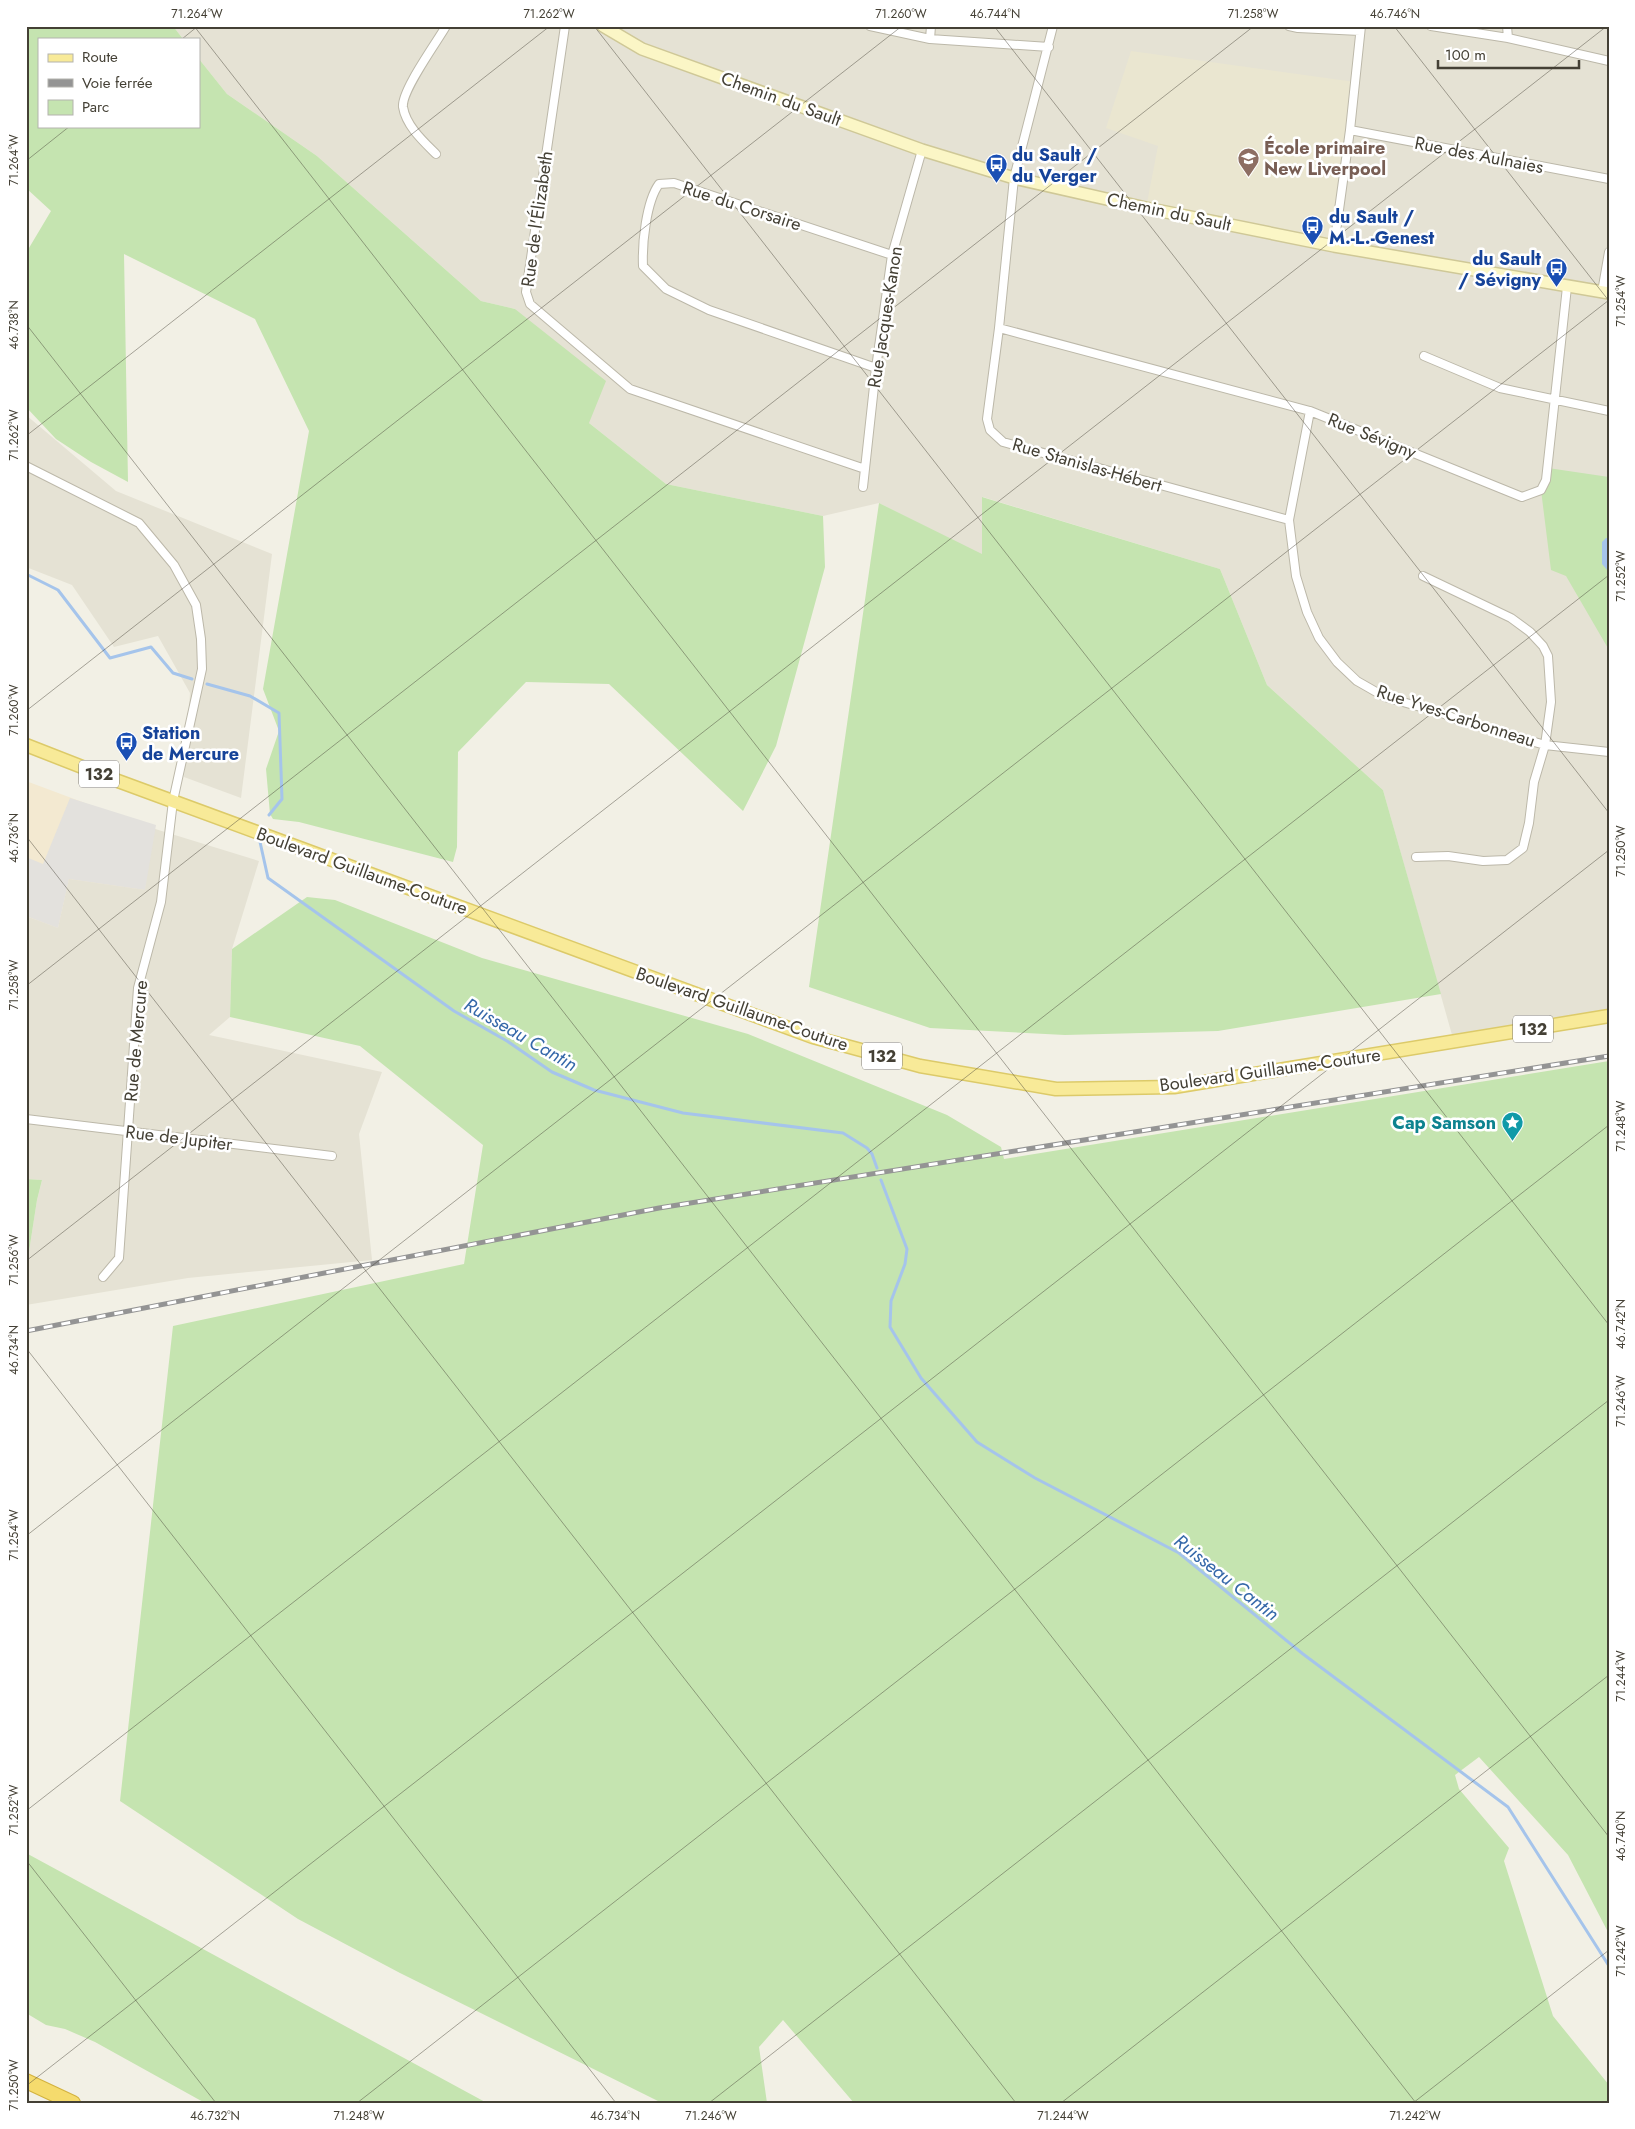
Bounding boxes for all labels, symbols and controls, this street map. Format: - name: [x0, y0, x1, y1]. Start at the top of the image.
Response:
- text: 71.264°W: [171, 5, 223, 23]
- text: 71.262°W: [523, 5, 575, 23]
- text: 71.260°W: [875, 5, 927, 23]
- text: 46.744°N: [970, 5, 1020, 23]
- text: 71.258°W: [1228, 5, 1278, 23]
- text: 46.746°N: [1370, 5, 1420, 23]
- legend: [38, 38, 200, 128]
- scale bar: [1438, 38, 1579, 70]
- text: 100 m: [1445, 44, 1486, 66]
- text: Route: [82, 46, 118, 68]
- street label: Chemin du Sault: [717, 65, 845, 133]
- text: Voie ferrée: [82, 72, 153, 94]
- text: Parc: [82, 96, 109, 118]
- street label: Rue des Aulnaies: [1412, 130, 1546, 180]
- text: 71.264°W: [5, 134, 23, 186]
- place label: École primaire New Liverpool: [1264, 135, 1386, 182]
- place label: du Sault / du Verger: [1012, 142, 1097, 189]
- school or university icon: École primaire New Liverpool: [1236, 146, 1260, 177]
- street label: Rue de l'Élizabeth: [515, 149, 559, 289]
- bus stop icon: du Sault / du Verger: [984, 153, 1008, 184]
- street label: Rue du Corsaire: [679, 175, 805, 237]
- street label: Chemin du Sault: [1105, 186, 1234, 238]
- place label: du Sault / M.-L.-Genest: [1329, 204, 1435, 251]
- bus stop icon: du Sault / M.-L.-Genest: [1301, 215, 1325, 246]
- street label: Rue Jacques-Kanon: [861, 244, 909, 390]
- place label: du Sault / Sévigny: [1458, 246, 1542, 293]
- bus stop icon: du Sault / Sévigny: [1545, 257, 1569, 288]
- text: 71.254°W: [1612, 275, 1630, 327]
- text: 46.738°N: [5, 300, 23, 350]
- street label: Rue Sévigny: [1324, 406, 1420, 466]
- text: 71.262°W: [5, 409, 23, 461]
- street label: Rue Stanislas-Hébert: [1009, 431, 1165, 499]
- text: 71.252°W: [1612, 550, 1630, 601]
- street label: Rue Yves-Carbonneau: [1373, 678, 1539, 754]
- text: 71.260°W: [5, 684, 23, 736]
- place label: Station de Mercure: [142, 720, 239, 767]
- bus stop icon: Station de Mercure: [114, 731, 138, 762]
- road number: 132: [79, 761, 119, 788]
- text: 46.736°N: [5, 813, 23, 863]
- street label: Boulevard Guillaume-Couture: [253, 821, 471, 921]
- text: 71.250°W: [1612, 825, 1630, 877]
- text: 71.258°W: [5, 960, 23, 1010]
- street label: Boulevard Guillaume-Couture: [632, 960, 852, 1058]
- street label: Rue de Mercure: [118, 979, 154, 1103]
- water label: Ruisseau Cantin: [459, 991, 582, 1078]
- road number: 132: [1513, 1016, 1553, 1042]
- road number: 132: [862, 1042, 902, 1070]
- street label: Boulevard Guillaume-Couture: [1158, 1042, 1382, 1098]
- text: 71.248°W: [1612, 1100, 1630, 1151]
- place label: Cap Samson: [1392, 1110, 1496, 1136]
- place icon: Cap Samson: [1500, 1111, 1524, 1142]
- street label: Rue de Jupiter: [124, 1119, 235, 1158]
- text: 71.256°W: [5, 1234, 23, 1286]
- text: 46.742°N: [1612, 1299, 1630, 1349]
- text: 46.734°N: [5, 1325, 23, 1375]
- text: 71.246°W: [1612, 1375, 1630, 1427]
- text: 71.254°W: [5, 1509, 23, 1561]
- water label: Ruisseau Cantin: [1168, 1528, 1285, 1627]
- text: 71.244°W: [1612, 1650, 1630, 1702]
- text: 71.252°W: [5, 1784, 23, 1835]
- text: 46.740°N: [1612, 1811, 1630, 1861]
- text: 71.242°W: [1612, 1925, 1630, 1977]
- text: 71.250°W: [5, 2059, 23, 2111]
- text: 46.732°N: [190, 2107, 240, 2125]
- text: 71.248°W: [334, 2107, 385, 2125]
- text: 46.734°N: [590, 2107, 640, 2125]
- text: 71.246°W: [685, 2107, 737, 2125]
- text: 71.244°W: [1037, 2107, 1089, 2125]
- text: 71.242°W: [1389, 2107, 1441, 2125]

